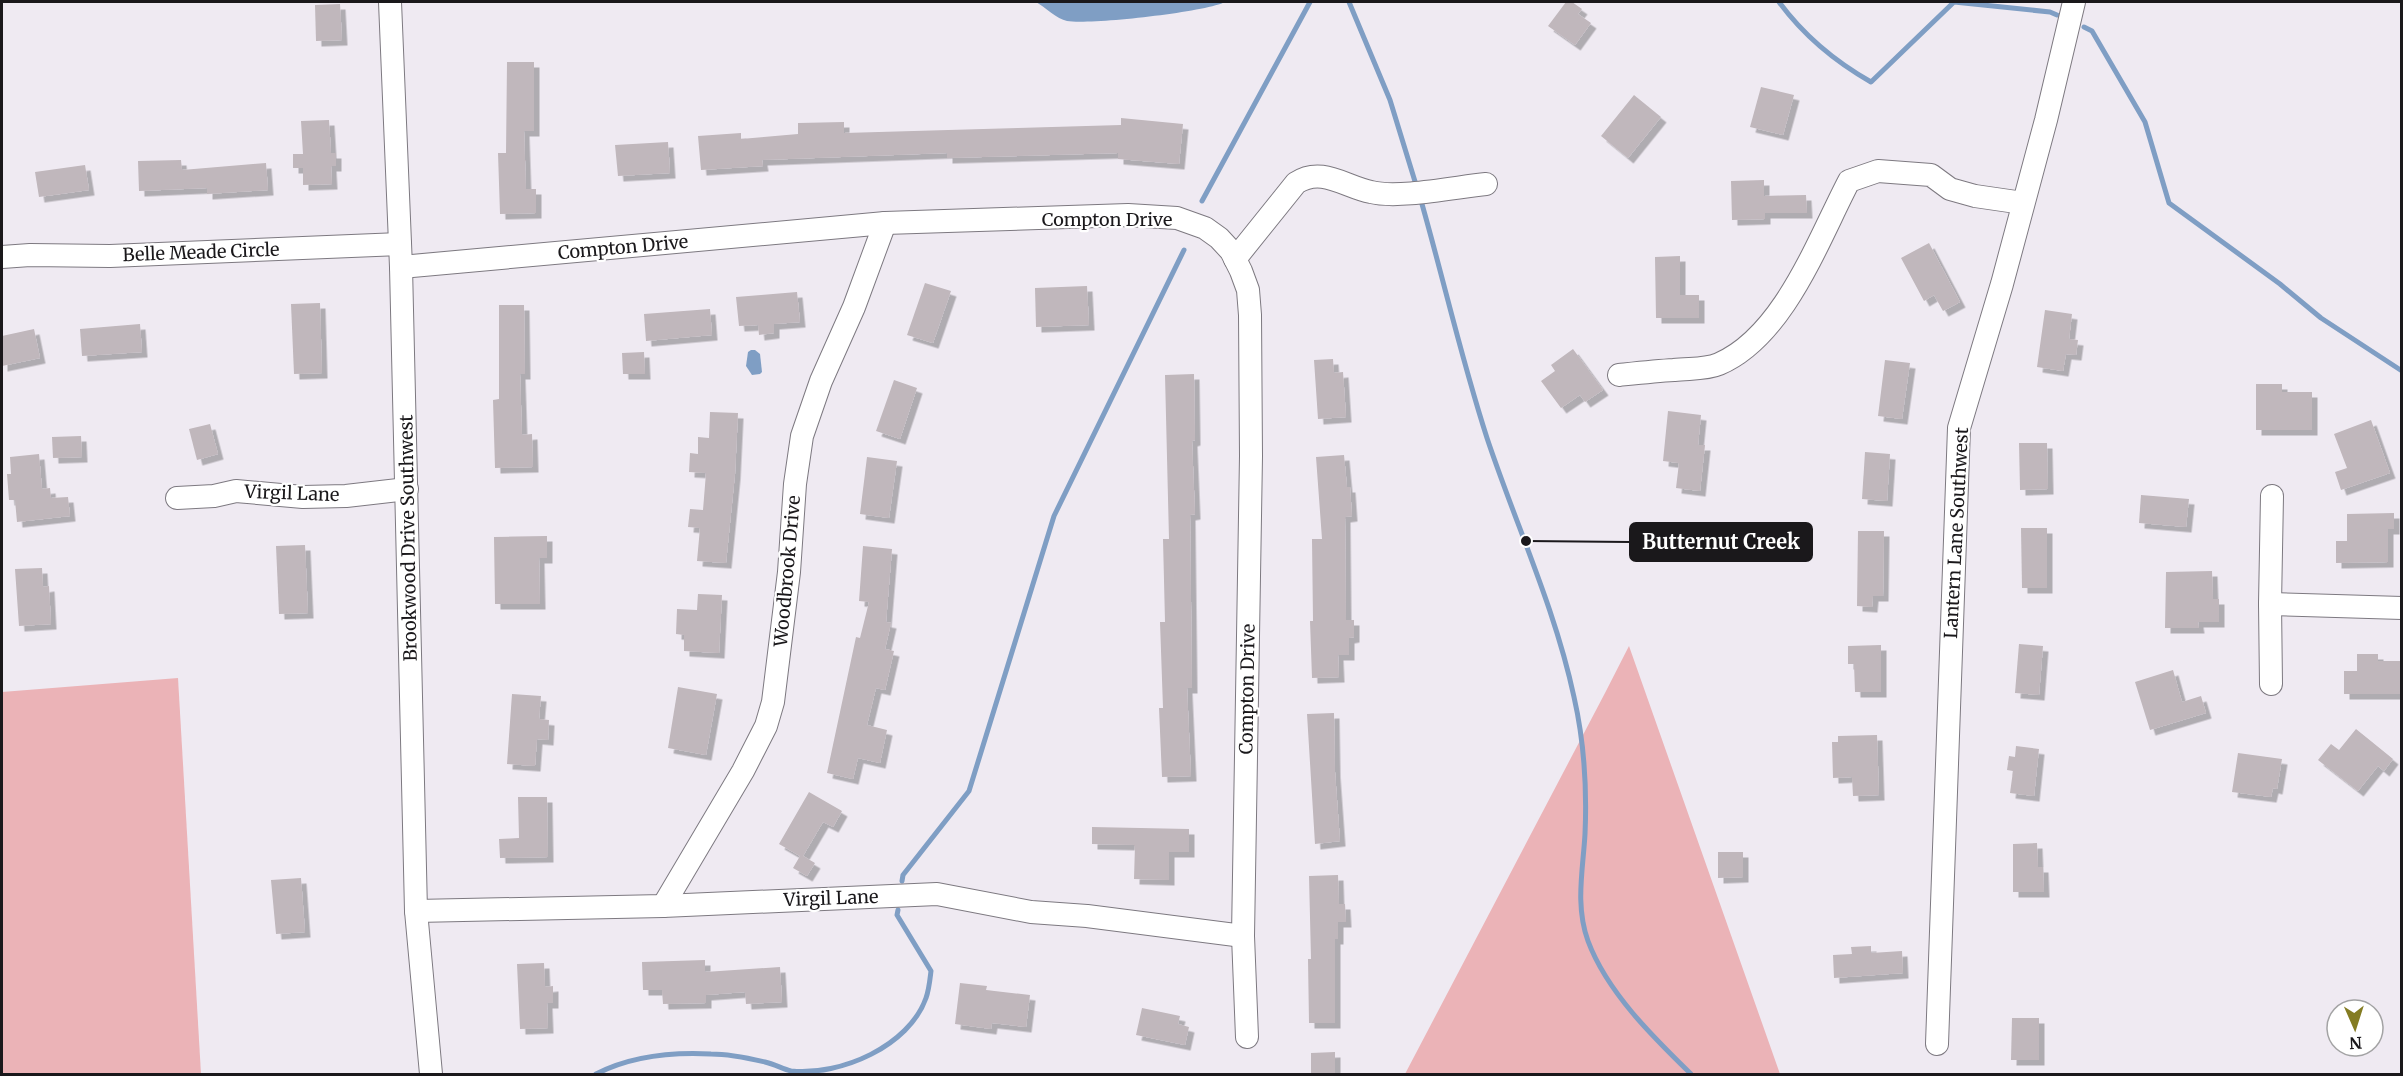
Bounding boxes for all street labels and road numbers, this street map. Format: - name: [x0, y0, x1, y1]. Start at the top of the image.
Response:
- street label: Compton Drive: [1042, 208, 1172, 231]
- street label: Compton Drive: [557, 230, 689, 264]
- street label: Belle Meade Circle: [122, 238, 280, 266]
- street label: Brookwood Drive Southwest: [394, 414, 422, 662]
- street label: Lantern Lane Southwest: [1939, 427, 1973, 639]
- street label: Virgil Lane: [243, 480, 340, 506]
- street label: Woodbrook Drive: [769, 494, 805, 649]
- street label: Compton Drive: [1234, 623, 1260, 755]
- street label: Virgil Lane: [782, 885, 879, 911]

